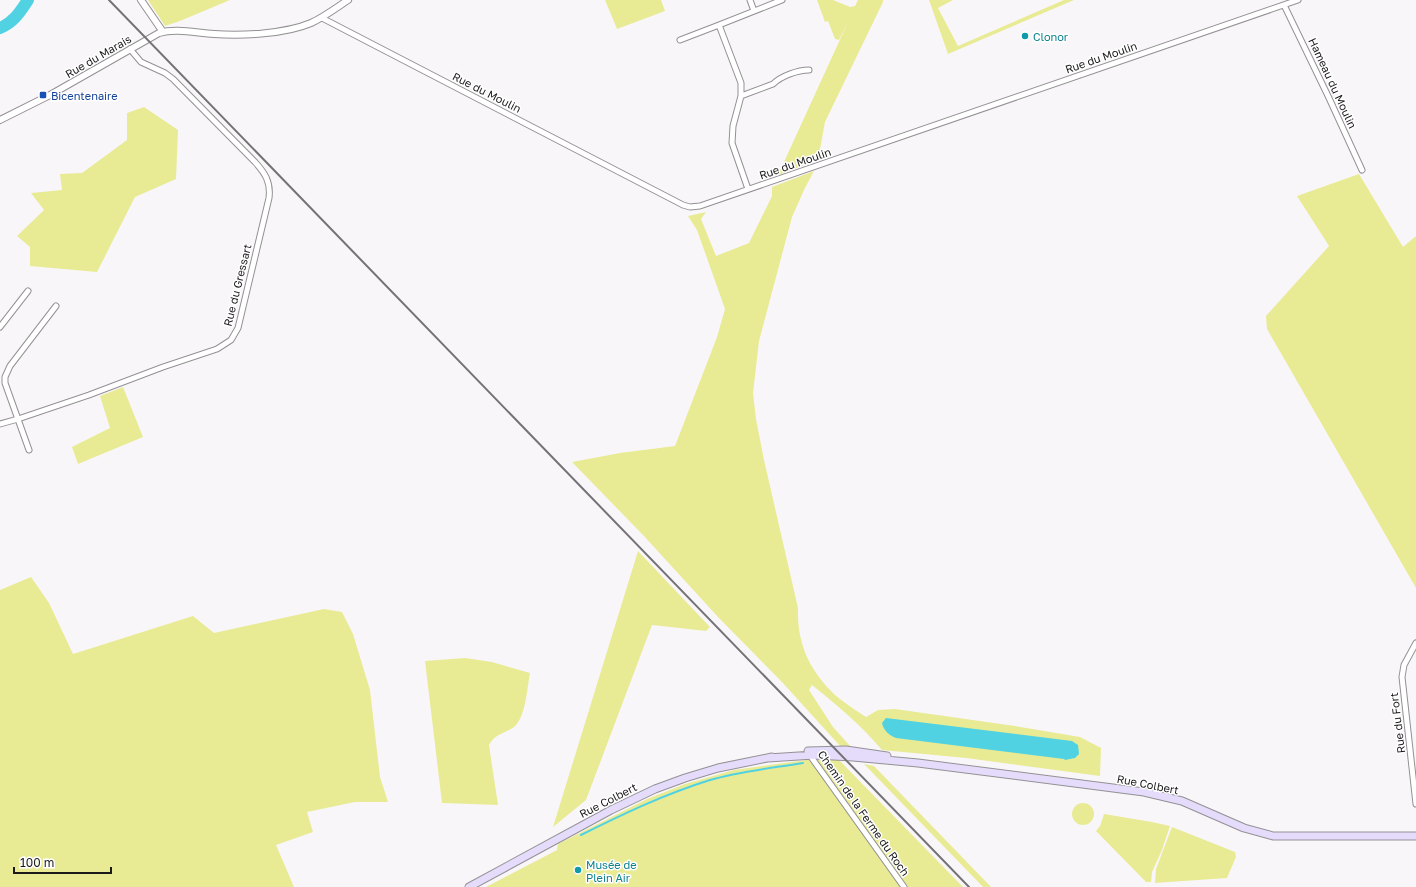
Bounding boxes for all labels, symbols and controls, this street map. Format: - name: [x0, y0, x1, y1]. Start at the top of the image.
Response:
- place label: Clonor: [1033, 30, 1069, 43]
- marker: Clonor: [1020, 31, 1030, 41]
- street label: Rue du Marais: [63, 32, 133, 80]
- street label: Hameau du Moulin: [1306, 36, 1360, 130]
- street label: Rue du Moulin: [1063, 39, 1139, 75]
- street label: Rue du Moulin: [451, 69, 523, 115]
- place label: Bicentenaire: [51, 89, 118, 102]
- marker: Bicentenaire: [38, 90, 48, 100]
- street label: Rue du Moulin: [757, 145, 833, 181]
- street label: Rue du Gressart: [220, 243, 254, 327]
- street label: Rue du Fort: [1387, 692, 1407, 754]
- street label: Chemin de la Ferme du Roch: [816, 748, 912, 878]
- street label: Rue Colbert: [1116, 772, 1180, 796]
- street label: Rue Colbert: [577, 780, 639, 820]
- scale bar: [14, 849, 111, 875]
- text: 100 m: [20, 855, 54, 870]
- place label: Musée de Plein Air: [586, 858, 637, 884]
- marker: Musée de Plein Air: [573, 865, 583, 875]

